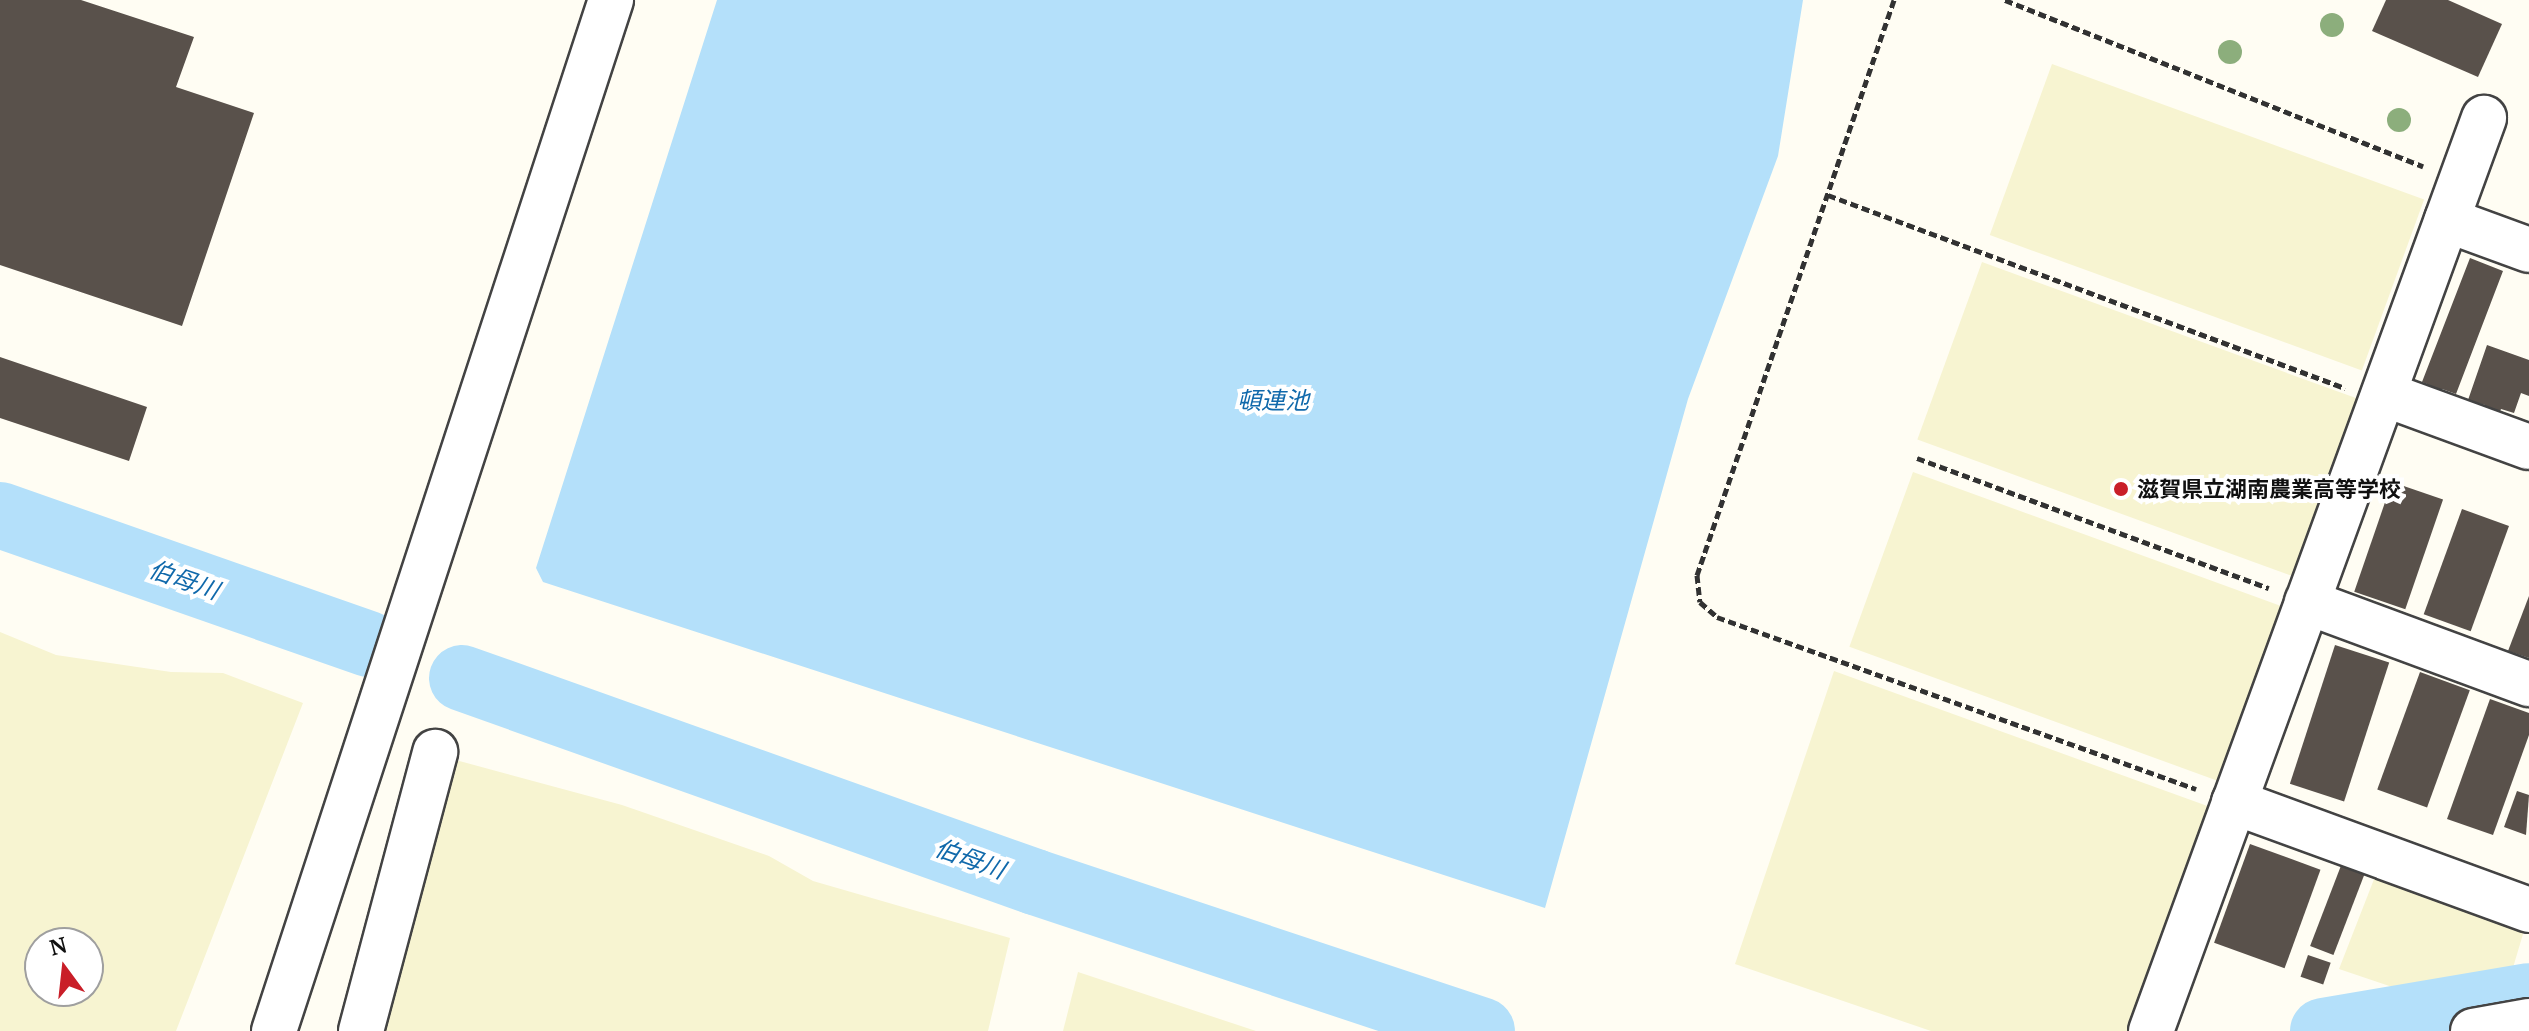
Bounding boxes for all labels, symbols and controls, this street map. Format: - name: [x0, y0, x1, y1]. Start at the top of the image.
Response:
- water label: 頓連池: [1237, 387, 1309, 415]
- place label: 滋賀県立湖南農業高等学校: [2137, 476, 2401, 502]
- marker: 滋賀県立湖南農業高等学校: [2112, 480, 2130, 498]
- water label: 伯母川: [145, 555, 223, 605]
- water label: 伯母川: [931, 833, 1009, 885]
- north arrow: [24, 927, 104, 1007]
- text: N: [46, 929, 70, 961]

